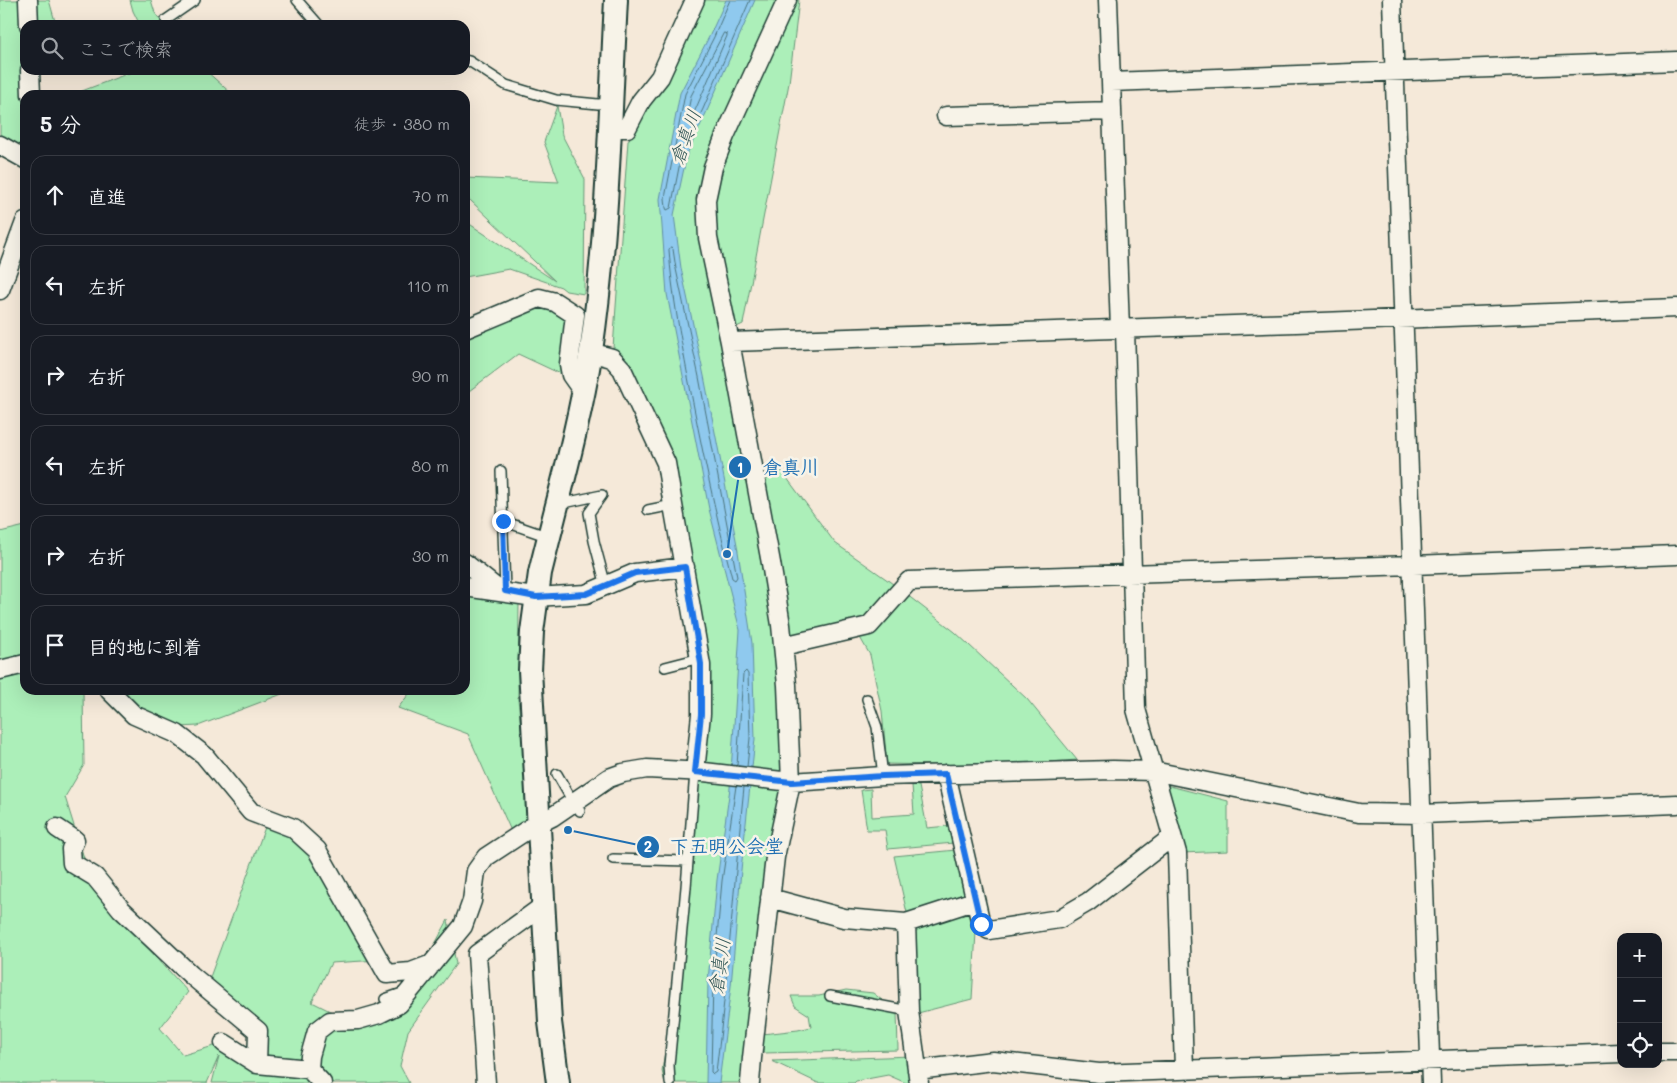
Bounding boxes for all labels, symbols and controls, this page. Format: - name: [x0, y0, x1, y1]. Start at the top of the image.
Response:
- search box: [20, 20, 470, 75]
- icon: search: [38, 34, 66, 62]
- text: ここで検索: [78, 36, 173, 61]
- water label: 倉真川: [663, 106, 706, 168]
- text: 5 分: [40, 110, 81, 137]
- text: 徒歩 · 380 m: [354, 113, 450, 134]
- icon: ahead: [41, 181, 69, 209]
- text: 直進: [88, 184, 126, 209]
- text: 70 m: [412, 185, 449, 206]
- icon: left: [41, 271, 69, 299]
- text: 左折: [88, 274, 126, 299]
- text: 110 m: [407, 275, 449, 296]
- icon: right: [41, 361, 69, 389]
- text: 右折: [88, 364, 126, 389]
- text: 90 m: [412, 365, 449, 386]
- callout: 倉真川: [728, 450, 830, 484]
- icon: left: [41, 451, 69, 479]
- text: 左折: [88, 454, 126, 479]
- text: 倉真川: [762, 454, 820, 479]
- text: 80 m: [412, 455, 449, 476]
- text: 1: [737, 457, 743, 477]
- route end: [492, 510, 515, 533]
- icon: right: [41, 541, 69, 569]
- text: 右折: [88, 544, 126, 569]
- text: 30 m: [412, 545, 449, 566]
- icon: arrive: [41, 631, 69, 659]
- text: 目的地に到着: [88, 634, 202, 659]
- callout: 下五明公会堂: [635, 830, 794, 864]
- text: 下五明公会堂: [670, 833, 784, 858]
- text: 2: [644, 836, 652, 856]
- route start: [970, 913, 993, 936]
- map controls: [1617, 933, 1662, 1068]
- button: +: [1617, 933, 1662, 978]
- water label: 倉真川: [702, 936, 735, 996]
- button: −: [1617, 978, 1662, 1023]
- button: locate: [1617, 1023, 1662, 1068]

